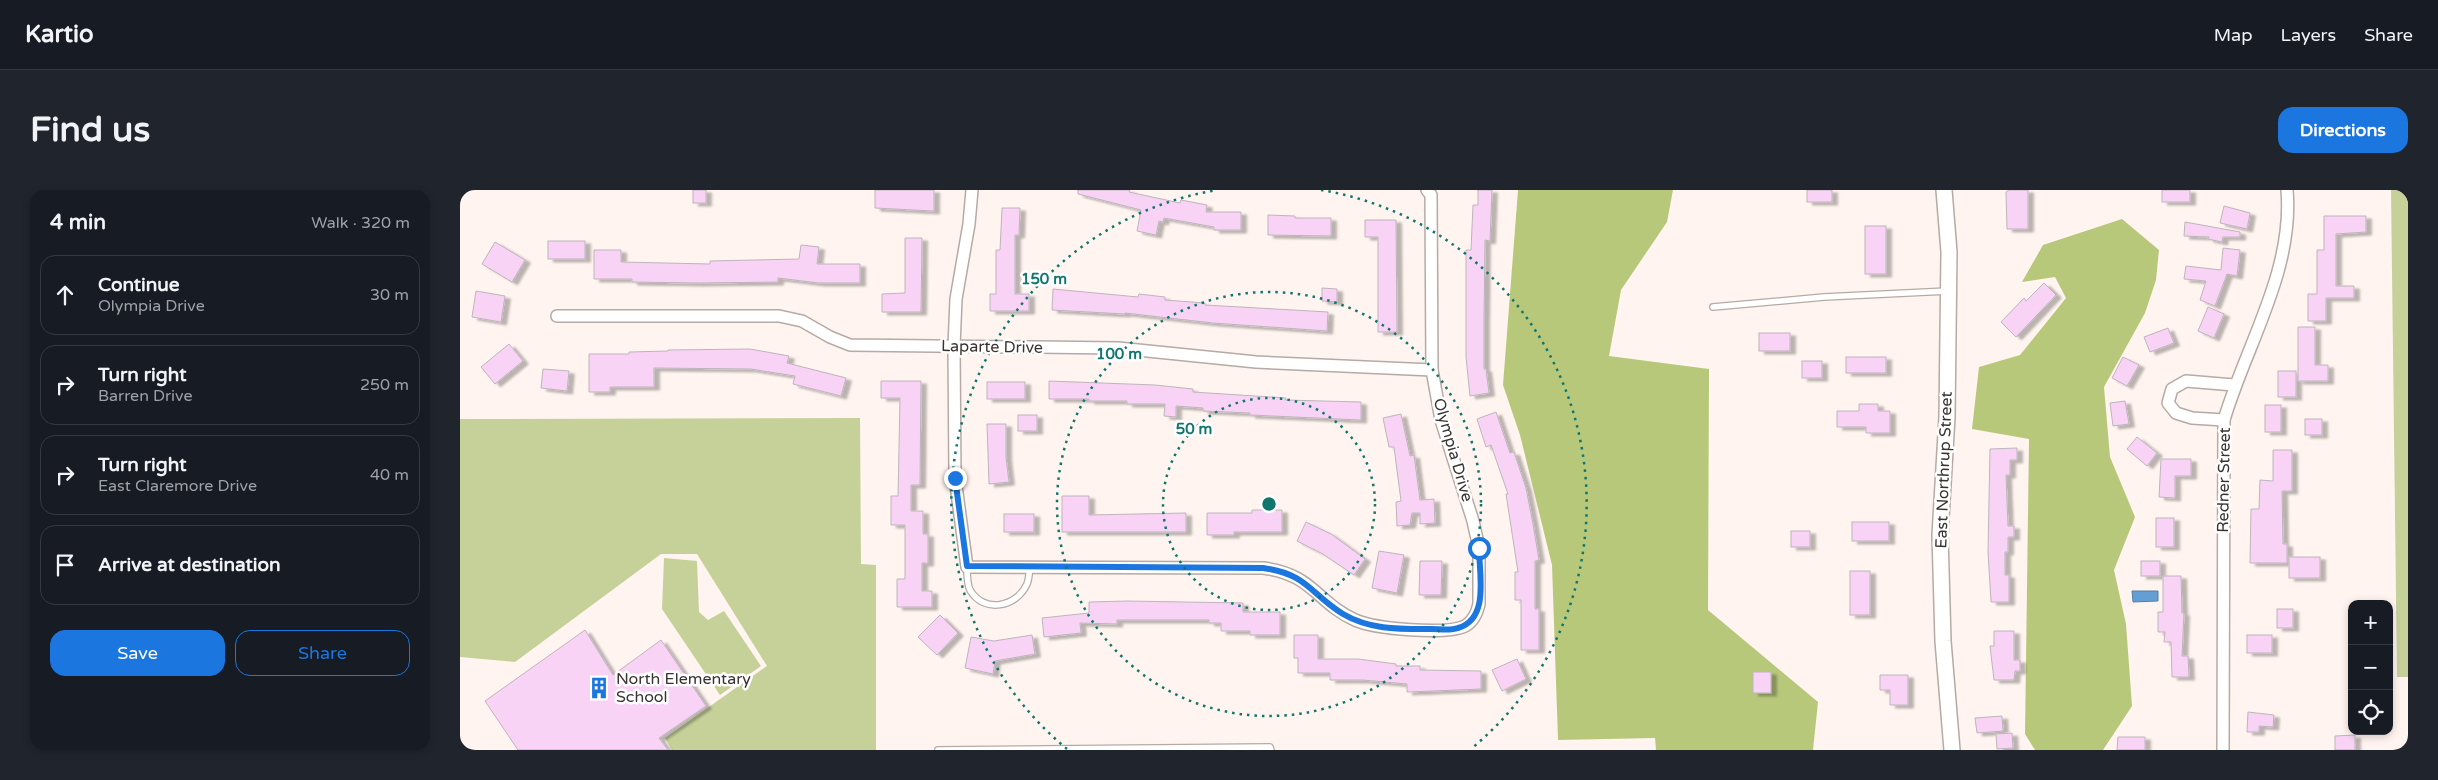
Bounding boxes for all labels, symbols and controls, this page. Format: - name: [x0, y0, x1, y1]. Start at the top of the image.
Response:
- text: Kartio: [25, 20, 94, 49]
- text: Map: [2214, 24, 2253, 46]
- text: Layers: [2281, 24, 2336, 46]
- text: Share: [2364, 24, 2413, 46]
- button: Directions: [2278, 107, 2408, 153]
- text: Find us: [30, 109, 150, 151]
- text: 4 min: [50, 210, 106, 235]
- text: Walk · 320 m: [311, 213, 410, 233]
- text: 150 m: [1021, 270, 1067, 288]
- text: Continue: [98, 274, 180, 296]
- icon: ahead: [51, 281, 79, 309]
- text: 30 m: [370, 285, 409, 305]
- text: Olympia Drive: [98, 296, 205, 316]
- street label: Laparte Drive: [941, 336, 1043, 358]
- text: 100 m: [1096, 345, 1142, 363]
- text: Turn right: [98, 364, 186, 386]
- icon: right: [51, 371, 79, 399]
- text: 250 m: [360, 375, 409, 395]
- text: Barren Drive: [98, 386, 192, 406]
- street label: East Northrup Street: [1931, 391, 1957, 549]
- street label: Olympia Drive: [1429, 396, 1477, 504]
- text: 50 m: [1176, 420, 1212, 438]
- street label: Redner Street: [2213, 427, 2235, 533]
- text: Turn right: [98, 454, 186, 476]
- icon: right: [51, 461, 79, 489]
- text: 40 m: [370, 465, 409, 485]
- route end: [944, 467, 967, 490]
- text: East Claremore Drive: [98, 476, 257, 496]
- centre of rings: [1260, 495, 1278, 513]
- route start: [1468, 537, 1491, 560]
- icon: arrive: [51, 551, 79, 579]
- text: Arrive at destination: [98, 554, 281, 576]
- map controls: [2348, 600, 2393, 735]
- button: +: [2348, 600, 2393, 645]
- button: Save: [50, 630, 225, 676]
- button: Share: [235, 630, 410, 676]
- button: −: [2348, 645, 2393, 690]
- place label: North Elementary School: [616, 669, 751, 707]
- building icon: North Elementary School: [586, 675, 612, 701]
- button: locate: [2348, 690, 2393, 735]

